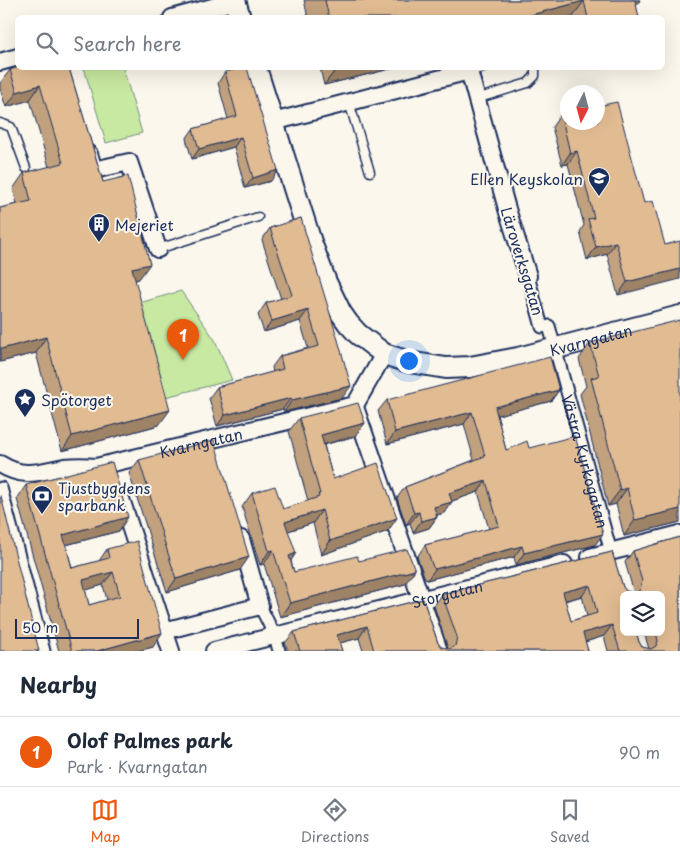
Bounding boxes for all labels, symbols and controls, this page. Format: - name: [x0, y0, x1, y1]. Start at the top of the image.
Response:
- search box: [15, 15, 665, 70]
- icon: search: [33, 29, 61, 57]
- text: Search here: [73, 29, 182, 57]
- north arrow: [560, 85, 605, 130]
- school or university icon: Ellen Keyskolan: [587, 166, 611, 197]
- place label: Ellen Keyskolan: [470, 167, 583, 190]
- street label: Läroverksgatan: [496, 204, 550, 318]
- building icon: Mejeriet: [87, 212, 111, 243]
- place label: Mejeriet: [115, 213, 174, 236]
- street label: Kvarngatan: [547, 317, 634, 361]
- pin: 1: [167, 319, 199, 360]
- your location: [396, 348, 422, 374]
- place icon: Spötorget: [13, 387, 37, 418]
- place label: Spötorget: [41, 388, 112, 411]
- street label: Västra Kyrkogatan: [557, 392, 615, 530]
- street label: Kvarngatan: [157, 421, 245, 463]
- place label: Tjustbygdens sparbank: [58, 476, 150, 516]
- bank icon: Tjustbygdens sparbank: [30, 484, 54, 515]
- street label: Storgatan: [409, 573, 485, 613]
- map controls: [620, 591, 665, 636]
- button: layers: [620, 591, 665, 636]
- scale bar: [15, 616, 139, 639]
- text: 50 m: [22, 617, 58, 638]
- text: Nearby: [20, 668, 97, 700]
- text: Olof Palmes park: [67, 726, 233, 754]
- text: 1: [32, 740, 40, 764]
- text: 90 m: [619, 740, 660, 764]
- text: Park · Kvarngatan: [67, 754, 208, 778]
- tab: Map: [90, 796, 120, 847]
- tab: Directions: [301, 796, 369, 847]
- tab: Saved: [550, 796, 590, 847]

